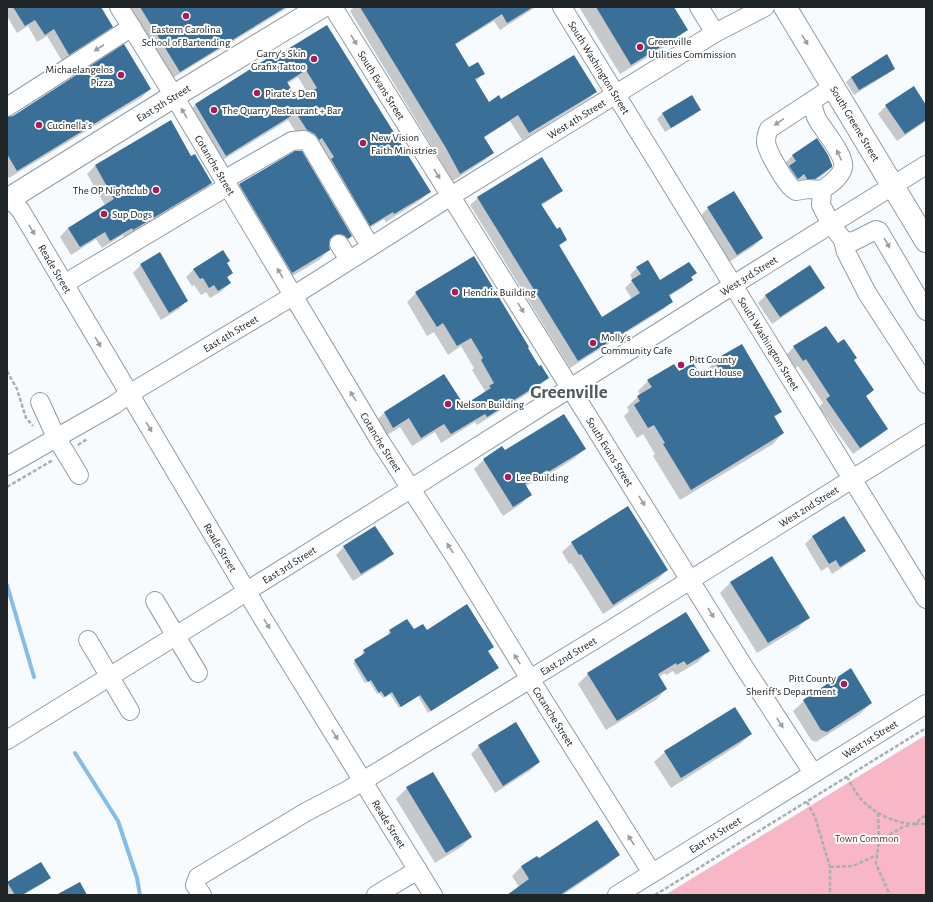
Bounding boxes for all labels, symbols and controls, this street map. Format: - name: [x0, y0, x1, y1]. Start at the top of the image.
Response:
- marker: Eastern Carolina School of Bartending: [181, 11, 191, 21]
- street label: South Washington Street: [566, 19, 632, 116]
- place label: Eastern Carolina School of Bartending: [142, 24, 231, 48]
- one-way arrow: [350, 34, 357, 46]
- one-way arrow: [801, 34, 808, 46]
- place label: Greenville Utilities Commission: [648, 36, 736, 60]
- marker: Greenville Utilities Commission: [635, 42, 645, 52]
- one-way arrow: [93, 45, 105, 52]
- place label: Garry's Skin Grafix Tattoo: [251, 48, 306, 72]
- street label: South Evans Street: [356, 49, 407, 122]
- marker: Garry's Skin Grafix Tattoo: [309, 54, 319, 64]
- place label: Michaelangelos Pizza: [46, 64, 113, 88]
- marker: Michaelangelos Pizza: [116, 70, 126, 80]
- street label: East 5th Street: [134, 82, 193, 124]
- street label: South Greene Street: [828, 84, 882, 163]
- marker: Pirate's Den: [252, 88, 262, 98]
- place label: Pirate's Den: [265, 88, 316, 99]
- street label: West 4th Street: [545, 96, 608, 141]
- marker: The Quarry Restaurant + Bar: [209, 105, 219, 115]
- place label: The Quarry Restaurant + Bar: [222, 105, 342, 116]
- one-way arrow: [181, 107, 188, 119]
- one-way arrow: [774, 118, 784, 126]
- marker: Cucinella's: [34, 120, 44, 130]
- place label: Cucinella's: [47, 120, 92, 131]
- place label: New Vision Faith Ministries: [371, 132, 437, 156]
- street label: Cotanche Street: [193, 133, 238, 197]
- marker: New Vision Faith Ministries: [358, 138, 368, 148]
- one-way arrow: [836, 150, 842, 161]
- one-way arrow: [434, 168, 441, 180]
- place label: The OP Nightclub: [73, 185, 148, 196]
- marker: The OP Nightclub: [151, 185, 161, 195]
- marker: Sup Dogs: [99, 209, 109, 219]
- place label: Sup Dogs: [112, 209, 152, 220]
- one-way arrow: [29, 224, 36, 236]
- one-way arrow: [883, 237, 890, 249]
- street label: Reade Street: [37, 242, 74, 295]
- street label: West 3rd Street: [718, 253, 780, 298]
- one-way arrow: [276, 267, 283, 279]
- marker: Hendrix Building: [450, 287, 460, 297]
- place label: Hendrix Building: [463, 287, 536, 298]
- street label: South Washington Street: [736, 295, 802, 392]
- one-way arrow: [517, 303, 525, 313]
- street label: East 4th Street: [201, 313, 260, 354]
- place label: Molly's Community Cafe: [601, 332, 672, 356]
- one-way arrow: [95, 336, 102, 348]
- marker: Molly's Community Cafe: [588, 338, 598, 348]
- place label: Pitt County Court House: [689, 354, 742, 378]
- marker: Pitt County Court House: [676, 360, 686, 370]
- district label: Greenville: [530, 383, 608, 402]
- one-way arrow: [350, 391, 357, 402]
- marker: Nelson Building: [443, 399, 453, 409]
- place label: Nelson Building: [456, 399, 525, 410]
- street label: Cotanche Street: [359, 410, 404, 474]
- street label: South Evans Street: [584, 415, 636, 489]
- one-way arrow: [145, 421, 152, 433]
- marker: Lee Building: [503, 472, 513, 482]
- place label: Lee Building: [516, 472, 569, 483]
- street label: West 2nd Street: [777, 483, 841, 529]
- one-way arrow: [638, 496, 646, 506]
- street label: Reade Street: [202, 521, 239, 574]
- one-way arrow: [446, 543, 454, 553]
- street label: East 3rd Street: [260, 544, 318, 586]
- one-way arrow: [707, 607, 715, 618]
- one-way arrow: [263, 618, 270, 630]
- street label: East 2nd Street: [538, 634, 599, 677]
- one-way arrow: [514, 653, 521, 665]
- place label: Pitt County Sheriff's Department: [746, 673, 836, 697]
- marker: Pitt County Sheriff's Department: [839, 679, 849, 689]
- street label: Cotanche Street: [531, 685, 577, 749]
- one-way arrow: [776, 717, 784, 728]
- street label: West 1st Street: [840, 717, 900, 760]
- one-way arrow: [331, 730, 339, 740]
- street label: Reade Street: [370, 798, 408, 850]
- street label: East 1st Street: [687, 814, 743, 855]
- park label: Town Common: [835, 833, 899, 844]
- one-way arrow: [627, 835, 635, 845]

